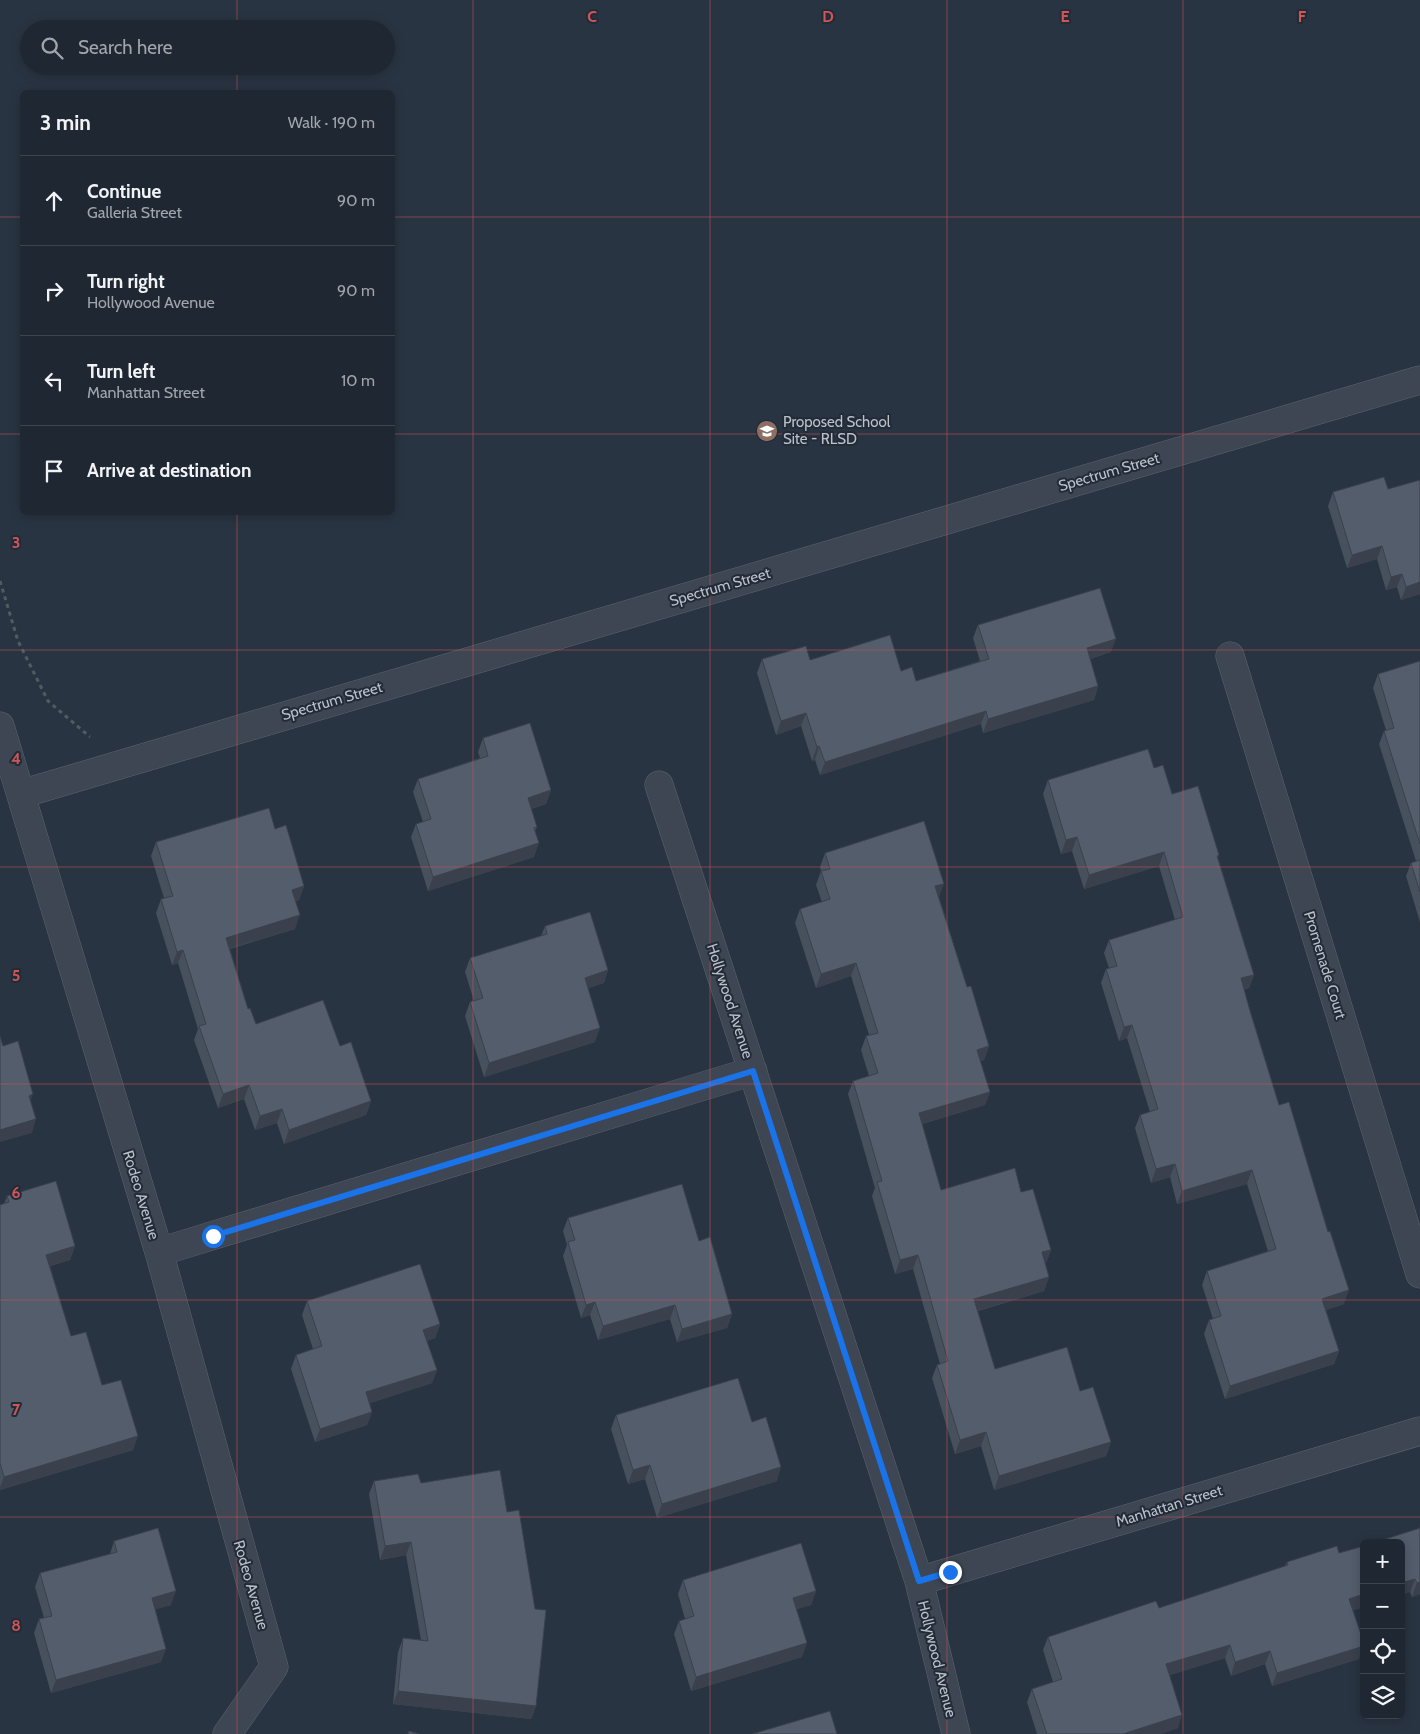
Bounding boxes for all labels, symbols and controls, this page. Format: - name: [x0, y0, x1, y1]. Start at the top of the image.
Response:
- text: C: [587, 7, 597, 26]
- text: D: [822, 7, 834, 26]
- text: E: [1060, 7, 1070, 26]
- text: F: [1298, 7, 1307, 26]
- search box: [20, 20, 395, 75]
- icon: search: [38, 34, 66, 62]
- text: Search here: [78, 36, 172, 59]
- text: 3 min: [40, 110, 91, 135]
- text: Walk · 190 m: [288, 113, 375, 132]
- text: Continue: [87, 180, 161, 203]
- icon: ahead: [40, 187, 68, 215]
- text: 90 m: [337, 191, 375, 210]
- text: Galleria Street: [87, 203, 182, 222]
- text: Turn right: [87, 270, 165, 293]
- icon: right: [40, 277, 68, 305]
- text: 90 m: [337, 281, 375, 300]
- text: Hollywood Avenue: [87, 293, 215, 312]
- text: Turn left: [87, 360, 155, 383]
- icon: left: [40, 367, 68, 395]
- text: 10 m: [341, 371, 375, 390]
- text: Manhattan Street: [87, 383, 205, 402]
- place label: Proposed School Site - RLSD: [783, 413, 891, 448]
- school or university icon: Proposed School Site - RLSD: [755, 419, 779, 443]
- street label: Spectrum Street: [1056, 449, 1162, 495]
- icon: arrive: [40, 457, 68, 485]
- text: Arrive at destination: [87, 459, 251, 482]
- text: 3: [12, 533, 20, 552]
- street label: Spectrum Street: [667, 564, 773, 610]
- street label: Spectrum Street: [279, 678, 385, 724]
- text: 4: [11, 749, 21, 768]
- street label: Promenade Court: [1300, 909, 1350, 1021]
- street label: Hollywood Avenue: [703, 941, 757, 1061]
- text: 5: [12, 966, 20, 985]
- street label: Rodeo Avenue: [119, 1148, 163, 1242]
- text: 6: [12, 1183, 21, 1202]
- route start: [202, 1225, 225, 1248]
- text: 7: [12, 1400, 21, 1419]
- street label: Manhattan Street: [1114, 1481, 1224, 1531]
- street label: Rodeo Avenue: [230, 1538, 272, 1632]
- map controls: [1360, 1539, 1405, 1719]
- button: +: [1360, 1539, 1405, 1584]
- route end: [939, 1561, 962, 1584]
- button: −: [1360, 1584, 1405, 1629]
- street label: Hollywood Avenue: [914, 1599, 960, 1720]
- text: 8: [11, 1616, 21, 1635]
- button: locate: [1360, 1629, 1405, 1674]
- button: layers: [1360, 1674, 1405, 1719]

